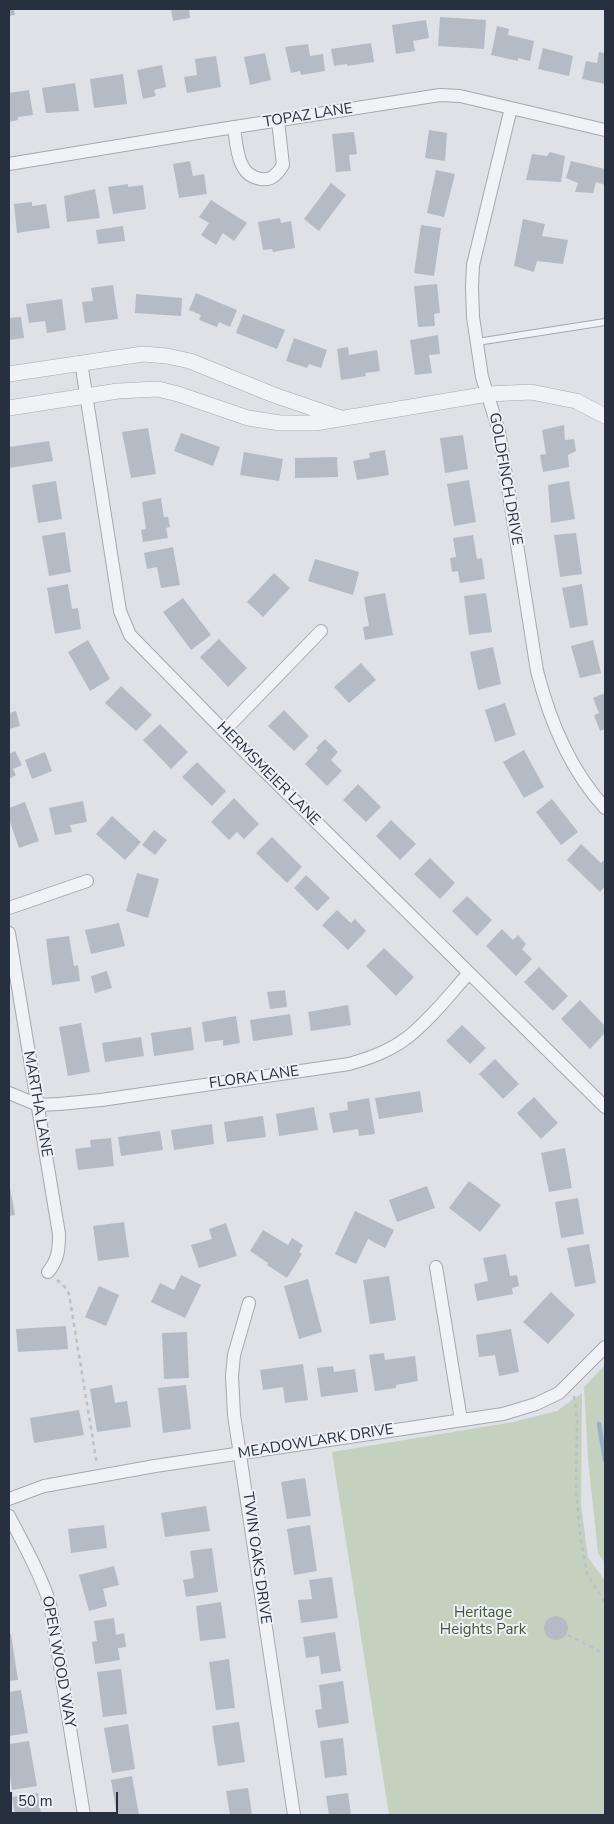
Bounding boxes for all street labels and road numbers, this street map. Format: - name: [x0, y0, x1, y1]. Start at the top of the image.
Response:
- street label: TOPAZ LANE: [262, 100, 354, 132]
- street label: GOLDFINCH DRIVE: [484, 411, 526, 547]
- street label: HERMSMEIER LANE: [213, 719, 323, 829]
- street label: MARTHA LANE: [19, 1050, 55, 1158]
- street label: FLORA LANE: [208, 1063, 300, 1093]
- street label: MEADOWLARK DRIVE: [237, 1421, 395, 1463]
- street label: TWIN OAKS DRIVE: [238, 1491, 274, 1625]
- street label: OPEN WOOD WAY: [38, 1595, 78, 1729]

